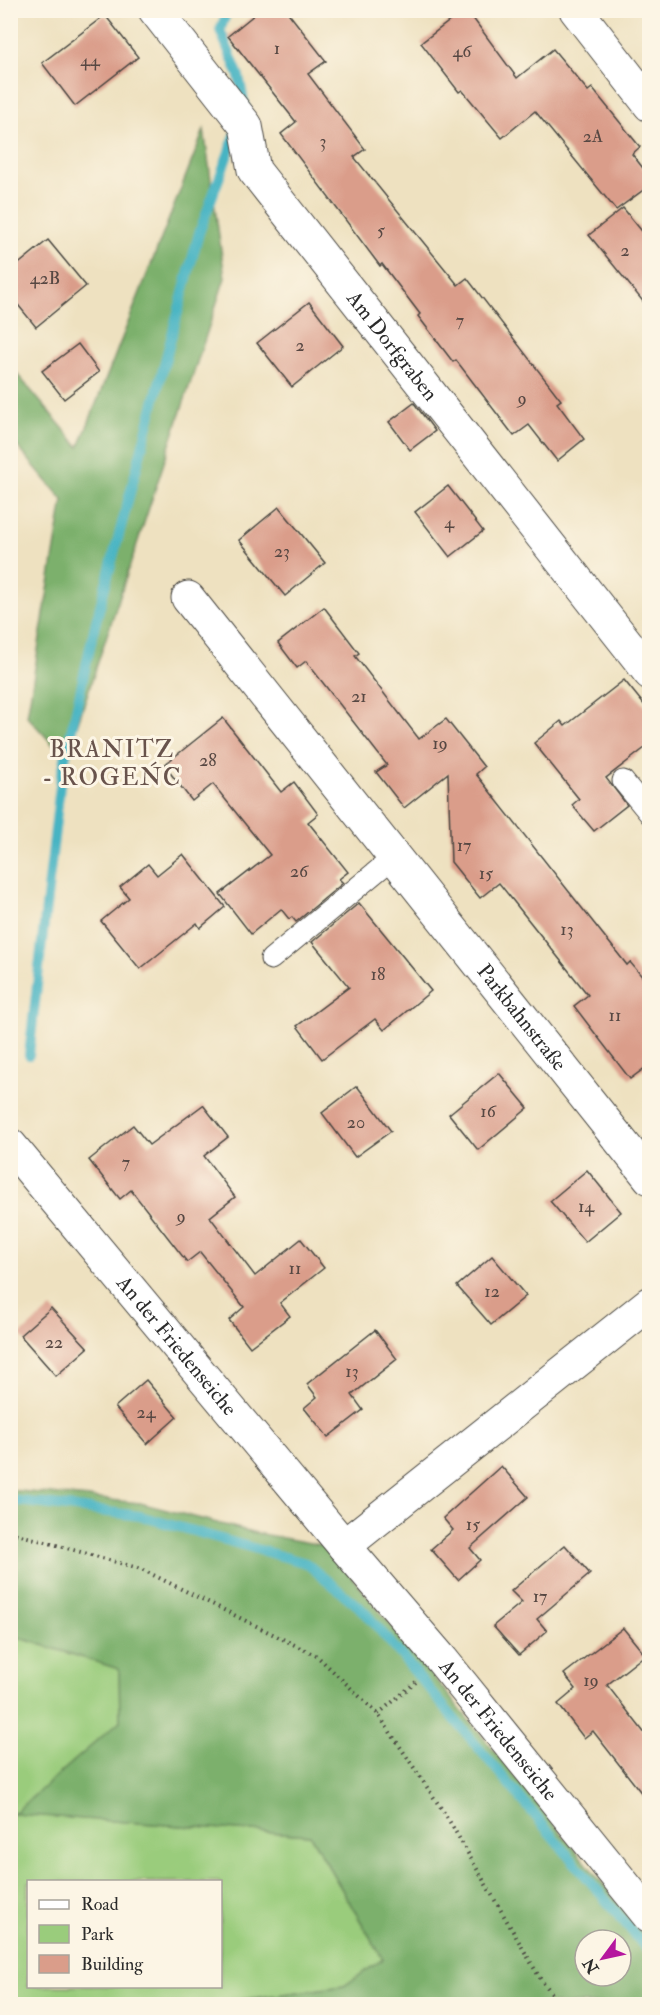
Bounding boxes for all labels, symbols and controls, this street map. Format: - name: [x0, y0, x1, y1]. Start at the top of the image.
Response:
- house number: 1: [274, 37, 280, 60]
- house number: 46: [453, 40, 472, 63]
- house number: 44: [80, 49, 101, 72]
- house number: 2A: [583, 125, 604, 148]
- house number: 3: [320, 130, 326, 153]
- house number: 5: [377, 219, 385, 242]
- house number: 2: [620, 239, 630, 262]
- house number: 42B: [30, 267, 60, 290]
- street label: Am Dorfgraben: [340, 285, 444, 407]
- house number: 7: [456, 309, 464, 332]
- house number: 2: [295, 334, 305, 357]
- house number: 9: [515, 387, 527, 410]
- house number: 4: [444, 511, 455, 534]
- house number: 23: [274, 540, 290, 563]
- house number: 21: [351, 685, 367, 708]
- house number: 19: [432, 732, 448, 755]
- district label: BRANITZ - ROGEŃC: [42, 734, 182, 793]
- house number: 28: [199, 749, 217, 772]
- house number: 17: [457, 834, 471, 857]
- house number: 26: [290, 860, 309, 883]
- house number: 15: [479, 862, 493, 885]
- house number: 13: [560, 918, 574, 941]
- street label: Parkbahnstraße: [471, 959, 573, 1077]
- house number: 18: [371, 963, 385, 986]
- house number: 11: [609, 1004, 621, 1027]
- house number: 16: [480, 1100, 497, 1123]
- house number: 20: [347, 1111, 365, 1134]
- house number: 7: [122, 1151, 130, 1174]
- house number: 14: [578, 1195, 595, 1218]
- house number: 9: [174, 1205, 186, 1228]
- house number: 11: [289, 1257, 301, 1280]
- street label: An der Friedenseiche: [110, 1269, 243, 1422]
- house number: 12: [484, 1280, 500, 1303]
- house number: 22: [45, 1331, 63, 1354]
- house number: 13: [345, 1360, 359, 1383]
- house number: 24: [137, 1401, 157, 1424]
- house number: 15: [466, 1513, 480, 1536]
- house number: 17: [533, 1585, 547, 1608]
- street label: An der Friedenseiche: [432, 1653, 564, 1807]
- house number: 19: [583, 1669, 599, 1692]
- legend: [27, 1880, 222, 1988]
- text: Road: [81, 1893, 119, 1916]
- text: Park: [81, 1923, 114, 1946]
- north arrow: [573, 1928, 633, 1988]
- text: Building: [81, 1953, 144, 1976]
- text: N: [579, 1954, 604, 1978]

